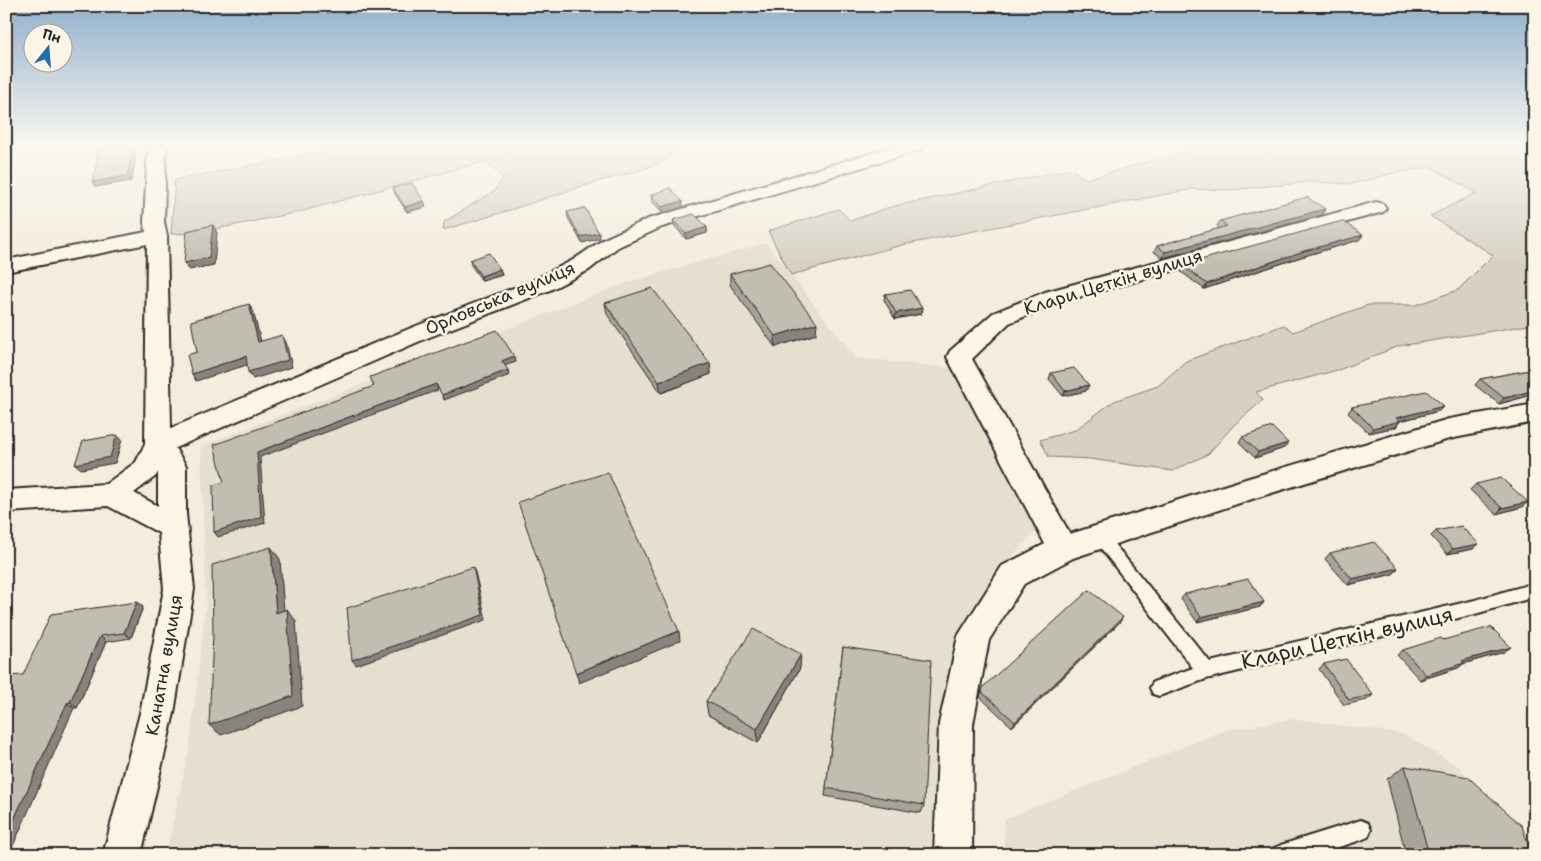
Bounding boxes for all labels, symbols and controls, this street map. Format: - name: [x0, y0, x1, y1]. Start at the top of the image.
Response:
- north arrow: [22, 22, 72, 72]
- text: Пн: [40, 24, 63, 47]
- street label: Клари Цеткін вулиця: [1021, 243, 1205, 321]
- street label: Орловська вулиця: [421, 256, 579, 340]
- street label: Канатна вулиця: [140, 593, 188, 737]
- street label: Клари Цеткін вулиця: [1238, 600, 1456, 676]

